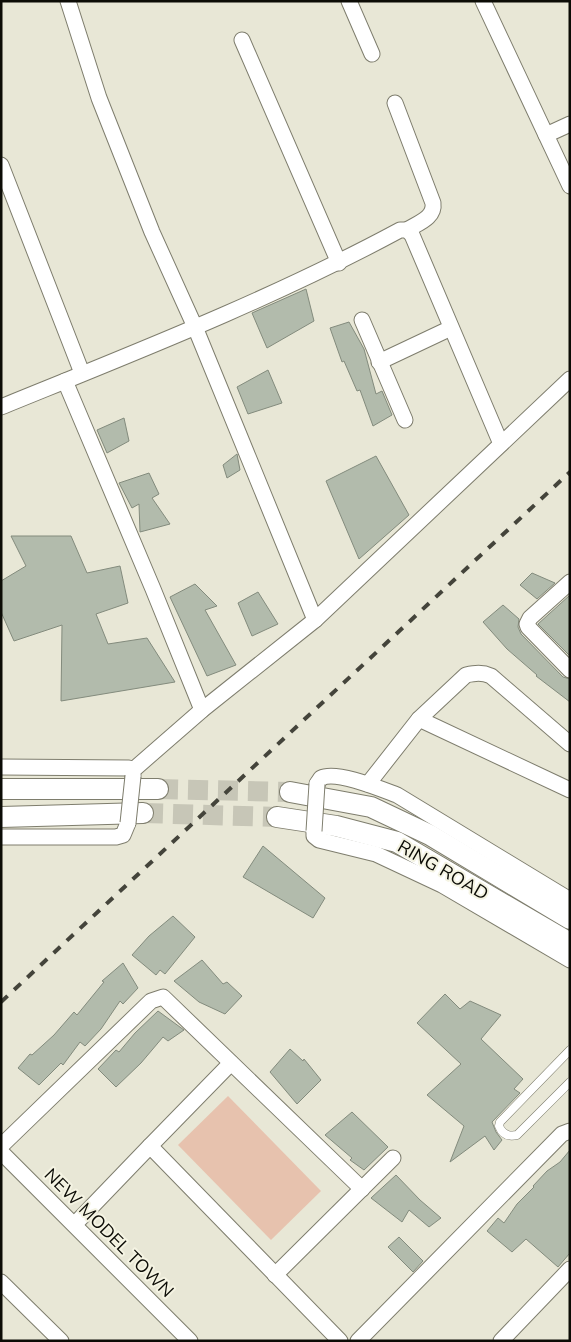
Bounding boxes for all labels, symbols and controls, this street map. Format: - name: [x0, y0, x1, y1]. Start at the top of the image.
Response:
- street label: RING ROAD: [394, 834, 493, 905]
- street label: NEW MODEL TOWN: [40, 1163, 179, 1302]

